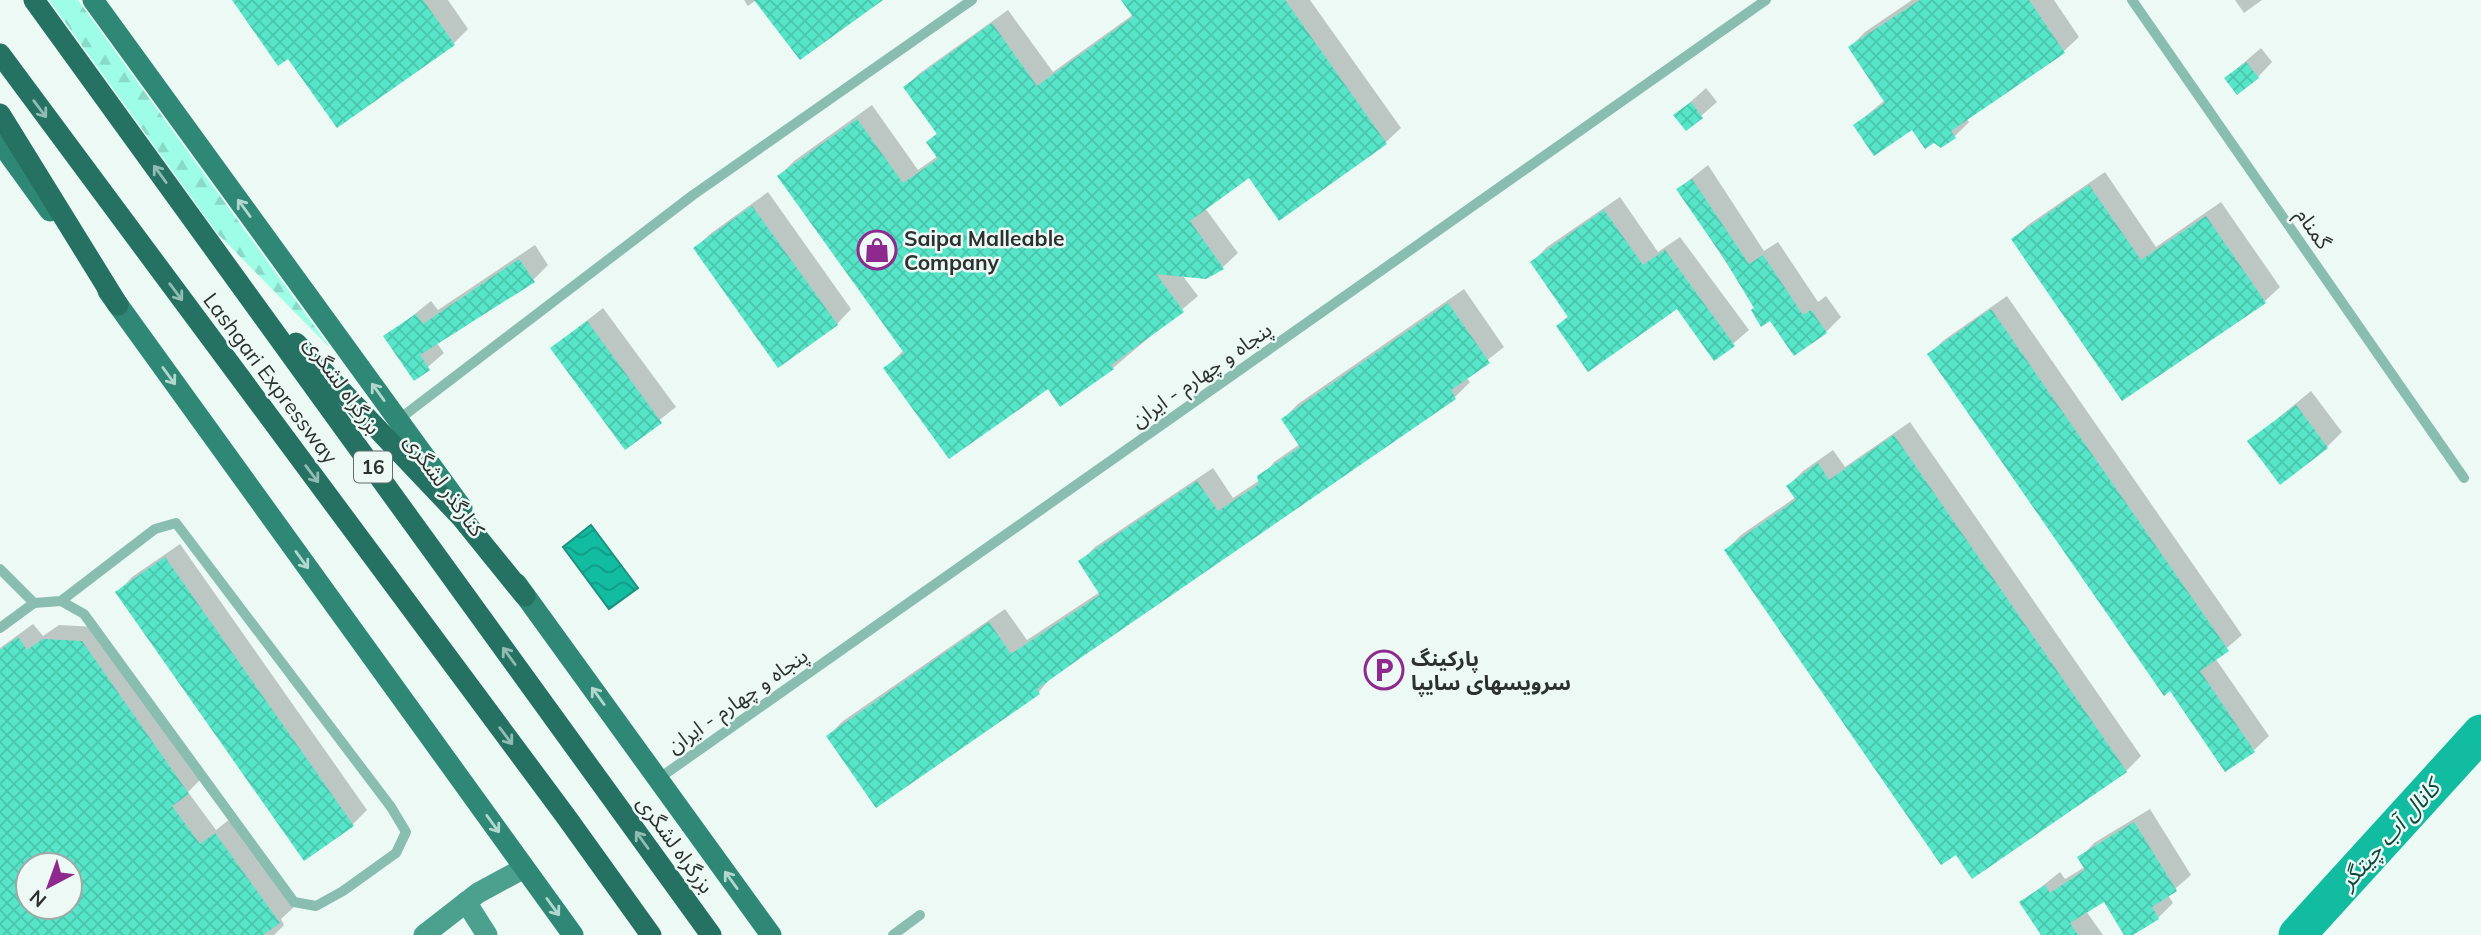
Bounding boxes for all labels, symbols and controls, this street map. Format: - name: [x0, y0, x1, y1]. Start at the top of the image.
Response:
- one-way arrow: [33, 100, 48, 118]
- one-way arrow: [153, 164, 168, 183]
- one-way arrow: [237, 199, 251, 218]
- street label: گمنام: [2287, 202, 2338, 256]
- place label: Saipa Malleable Company: [904, 225, 1065, 275]
- shop icon: Saipa Malleable Company: [856, 229, 898, 271]
- one-way arrow: [169, 282, 183, 301]
- street label: Lashgari Expressway: [198, 287, 344, 469]
- street label: پنجاه و چهارم - ایران: [1125, 316, 1279, 436]
- street label: بزرگراه لشگری: [299, 331, 387, 439]
- one-way arrow: [162, 366, 176, 385]
- one-way arrow: [371, 383, 385, 402]
- street label: کنارگذر لشگری: [399, 429, 491, 541]
- road number: 16: [354, 452, 392, 482]
- one-way arrow: [304, 465, 319, 484]
- one-way arrow: [295, 550, 309, 569]
- street label: پنجاه و چهارم - ایران: [661, 642, 815, 762]
- place label: پارکینگ سرویسهای سایپا: [1411, 645, 1571, 697]
- one-way arrow: [502, 647, 516, 666]
- parking icon: پارکینگ سرویسهای سایپا: [1363, 649, 1405, 691]
- one-way arrow: [590, 687, 605, 706]
- one-way arrow: [499, 726, 514, 744]
- water label: کانال آب چیتگر: [2331, 770, 2449, 897]
- street label: بزرگراه لشگری: [632, 790, 720, 898]
- one-way arrow: [486, 814, 500, 833]
- one-way arrow: [635, 831, 649, 850]
- north arrow: [14, 851, 84, 921]
- one-way arrow: [724, 871, 738, 890]
- text: N: [25, 885, 51, 913]
- one-way arrow: [545, 898, 560, 917]

